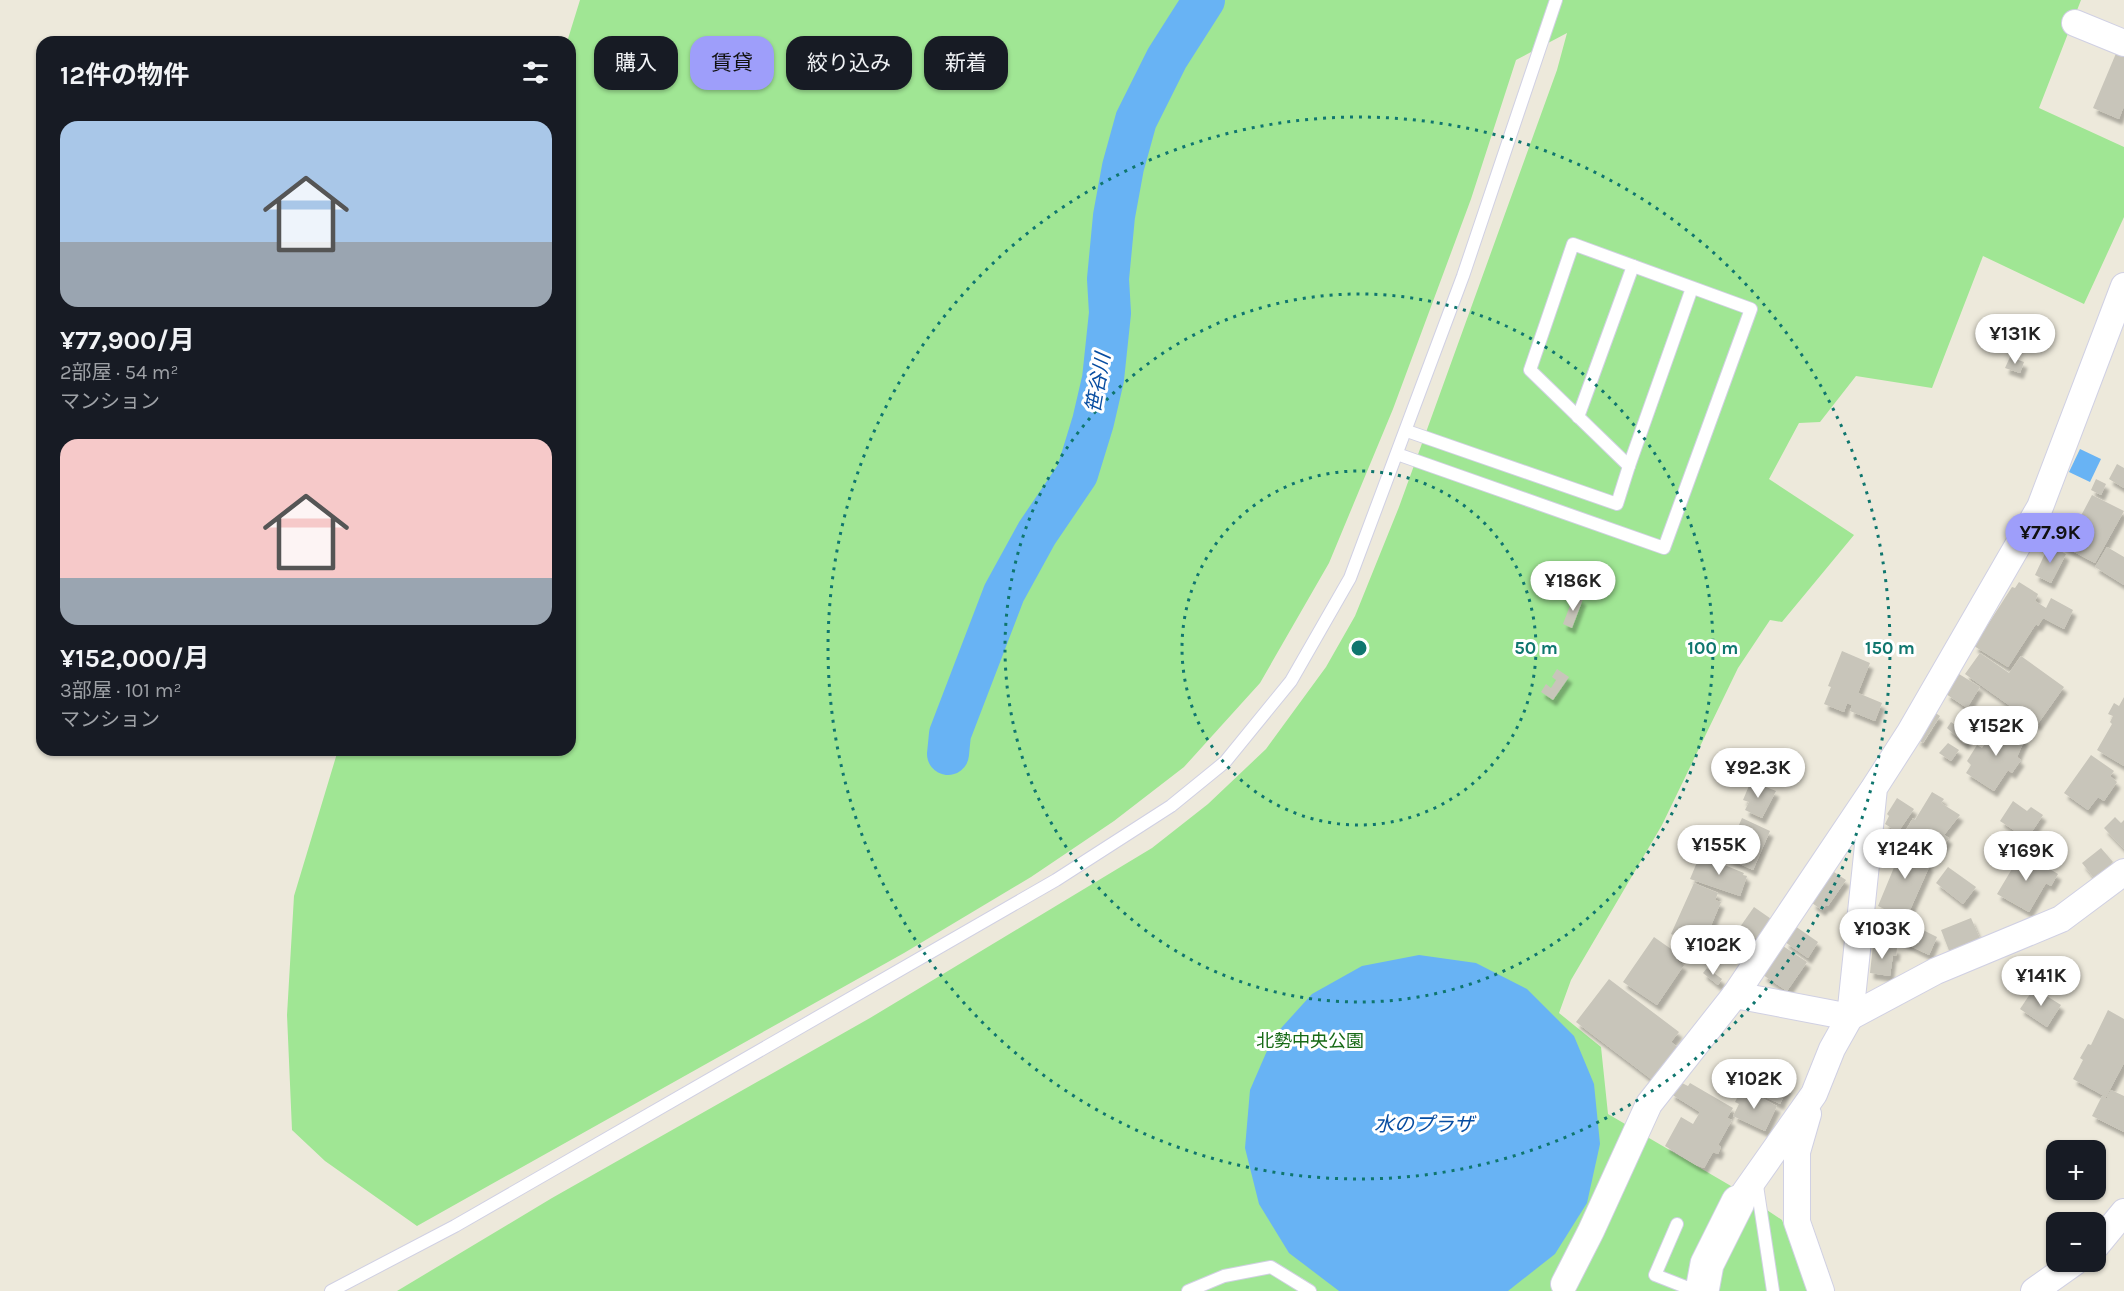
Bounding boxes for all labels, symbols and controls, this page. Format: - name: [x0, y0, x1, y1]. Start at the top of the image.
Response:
- chip: 購入: [594, 36, 678, 90]
- chip: 賃貸: [690, 36, 774, 90]
- chip: 絞り込み: [786, 36, 912, 90]
- chip: 新着: [924, 36, 1008, 90]
- icon: filters: [519, 56, 552, 89]
- text: 12件の物件: [60, 60, 189, 91]
- icon: home: [252, 160, 360, 268]
- pin: ¥131K: [1973, 314, 2057, 365]
- text: ¥131K: [1989, 322, 2041, 345]
- text: ¥77,900/月: [60, 325, 195, 356]
- water label: 笹谷川: [1081, 349, 1115, 415]
- text: 2部屋 · 54 m²: [60, 361, 179, 384]
- text: マンション: [60, 390, 160, 413]
- icon: home: [252, 478, 360, 586]
- pin: ¥77.9K: [2001, 513, 2099, 564]
- text: ¥77.9K: [2019, 521, 2081, 544]
- pin: ¥186K: [1531, 561, 1615, 612]
- text: ¥186K: [1544, 569, 1602, 592]
- text: 50 m: [1514, 637, 1558, 659]
- text: 100 m: [1688, 637, 1738, 659]
- text: 150 m: [1865, 637, 1915, 659]
- centre of rings: [1349, 638, 1369, 658]
- text: ¥152,000/月: [60, 643, 210, 674]
- text: 3部屋 · 101 m²: [60, 679, 181, 702]
- pin: ¥152K: [1954, 706, 2038, 757]
- text: マンション: [60, 708, 160, 731]
- text: ¥152K: [1968, 714, 2024, 737]
- pin: ¥92.3K: [1709, 748, 1807, 799]
- text: ¥92.3K: [1725, 756, 1791, 779]
- pin: ¥155K: [1677, 825, 1761, 876]
- pin: ¥124K: [1863, 829, 1947, 880]
- pin: ¥169K: [1984, 831, 2068, 882]
- text: ¥155K: [1691, 833, 1747, 856]
- text: ¥124K: [1877, 837, 1933, 860]
- text: ¥169K: [1998, 839, 2054, 862]
- pin: ¥103K: [1840, 909, 1924, 960]
- text: ¥103K: [1853, 917, 1911, 940]
- pin: ¥102K: [1671, 925, 1755, 976]
- text: ¥102K: [1685, 933, 1741, 956]
- pin: ¥141K: [1999, 956, 2083, 1007]
- text: ¥141K: [2016, 964, 2066, 987]
- park label: 北勢中央公園: [1256, 1030, 1364, 1052]
- pin: ¥102K: [1712, 1059, 1796, 1110]
- text: ¥102K: [1726, 1067, 1782, 1090]
- water label: 水のプラザ: [1374, 1113, 1477, 1136]
- map controls: [2046, 1140, 2106, 1272]
- button: +: [2046, 1140, 2106, 1200]
- button: −: [2046, 1212, 2106, 1272]

